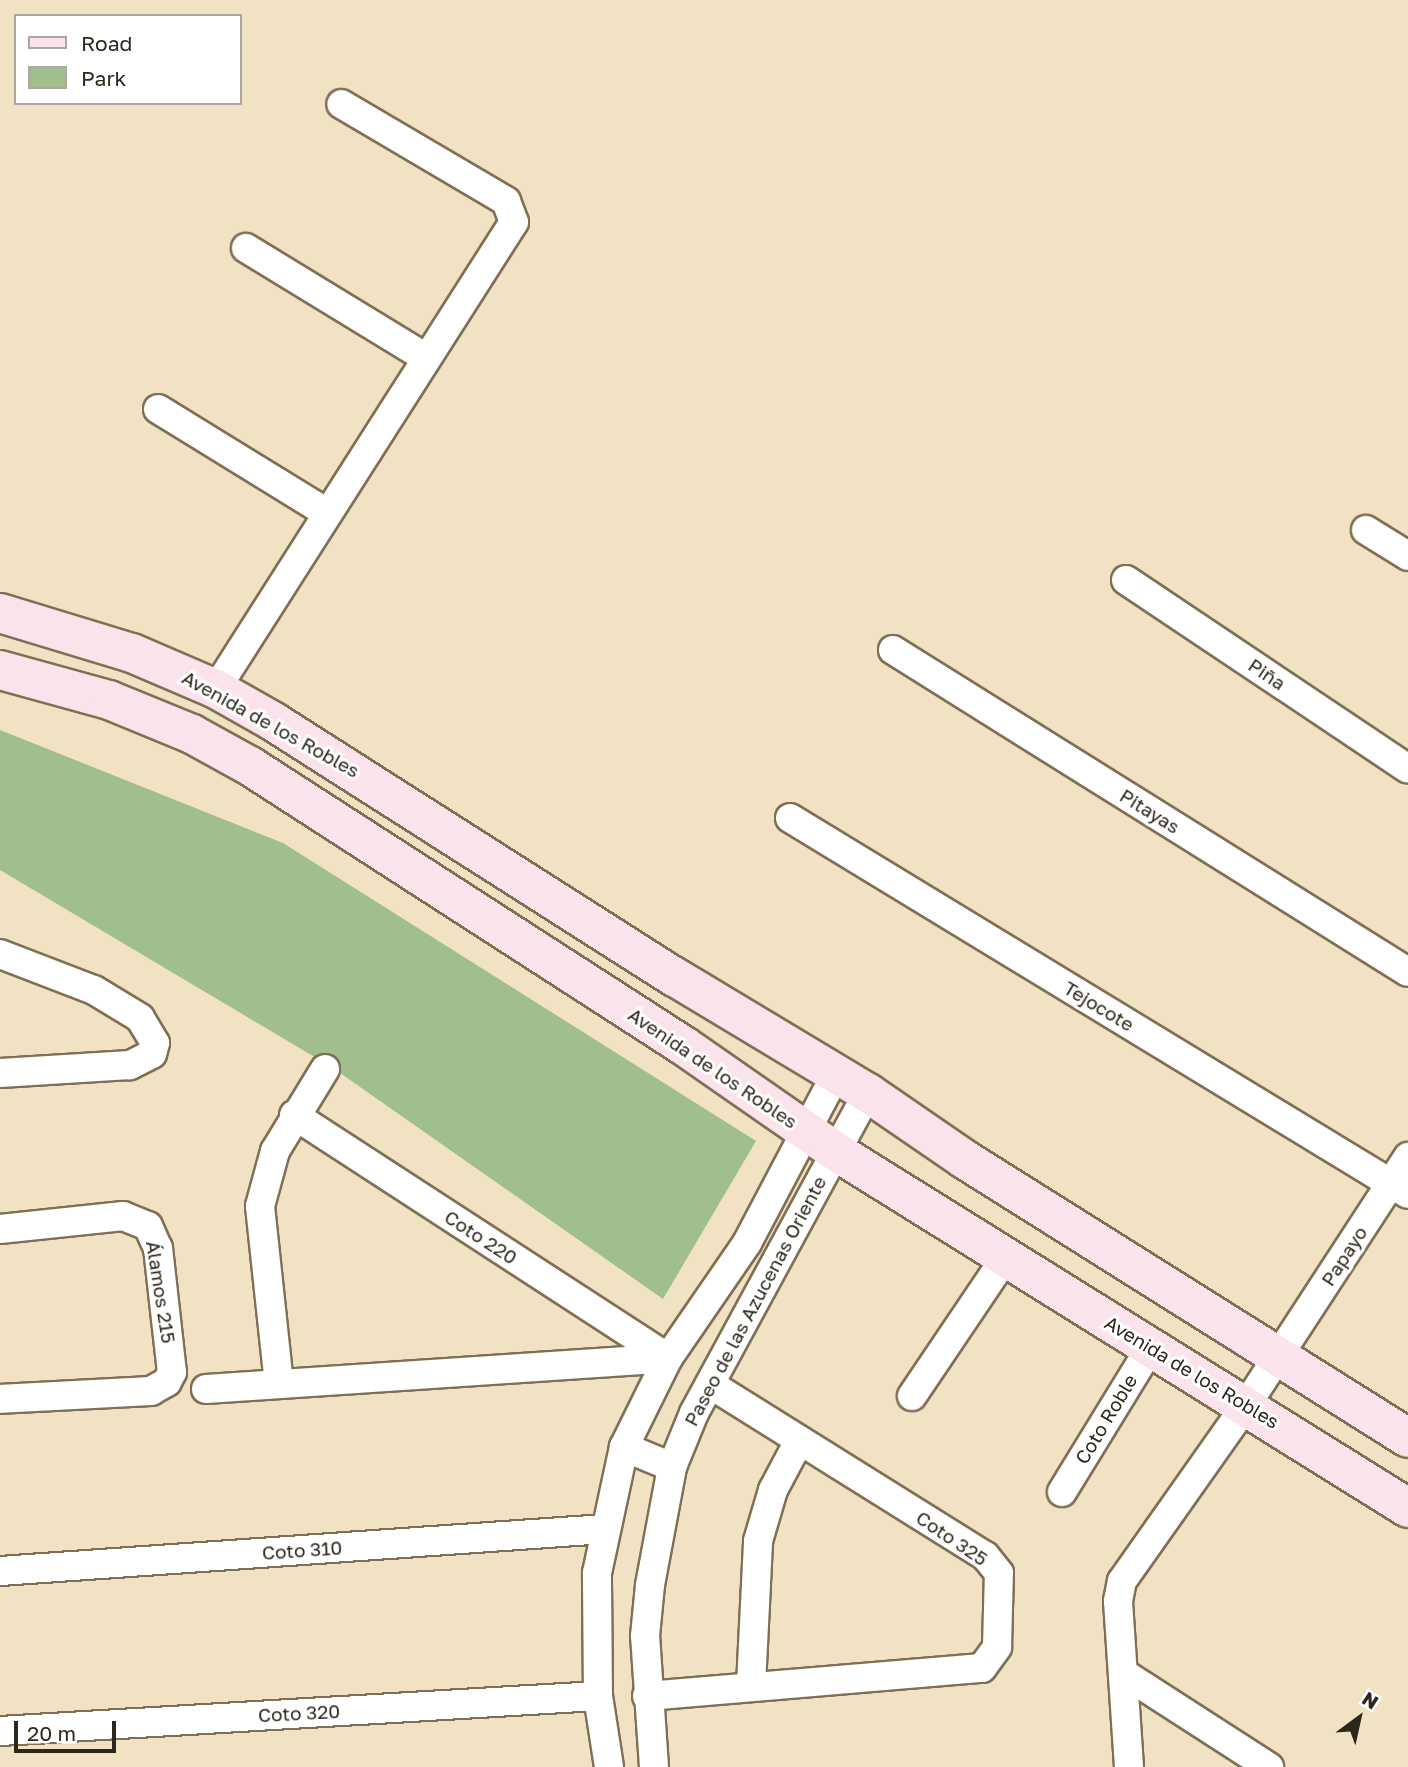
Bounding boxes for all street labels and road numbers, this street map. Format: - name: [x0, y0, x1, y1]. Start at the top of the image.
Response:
- street label: Piña: [1244, 653, 1290, 695]
- street label: Avenida de los Robles: [178, 666, 364, 782]
- street label: Pitayas: [1116, 784, 1184, 838]
- street label: Tejocote: [1060, 976, 1138, 1036]
- street label: Avenida de los Robles: [624, 1003, 802, 1133]
- street label: Paseo de las Azucenas Oriente: [679, 1172, 831, 1430]
- street label: Coto 220: [440, 1205, 522, 1269]
- street label: Papayo: [1316, 1222, 1372, 1290]
- street label: Álamos 215: [142, 1239, 180, 1345]
- street label: Avenida de los Robles: [1101, 1311, 1283, 1433]
- street label: Coto Roble: [1070, 1370, 1142, 1468]
- street label: Coto 325: [912, 1506, 992, 1570]
- street label: Coto 310: [261, 1536, 343, 1564]
- street label: Coto 320: [257, 1699, 341, 1727]

